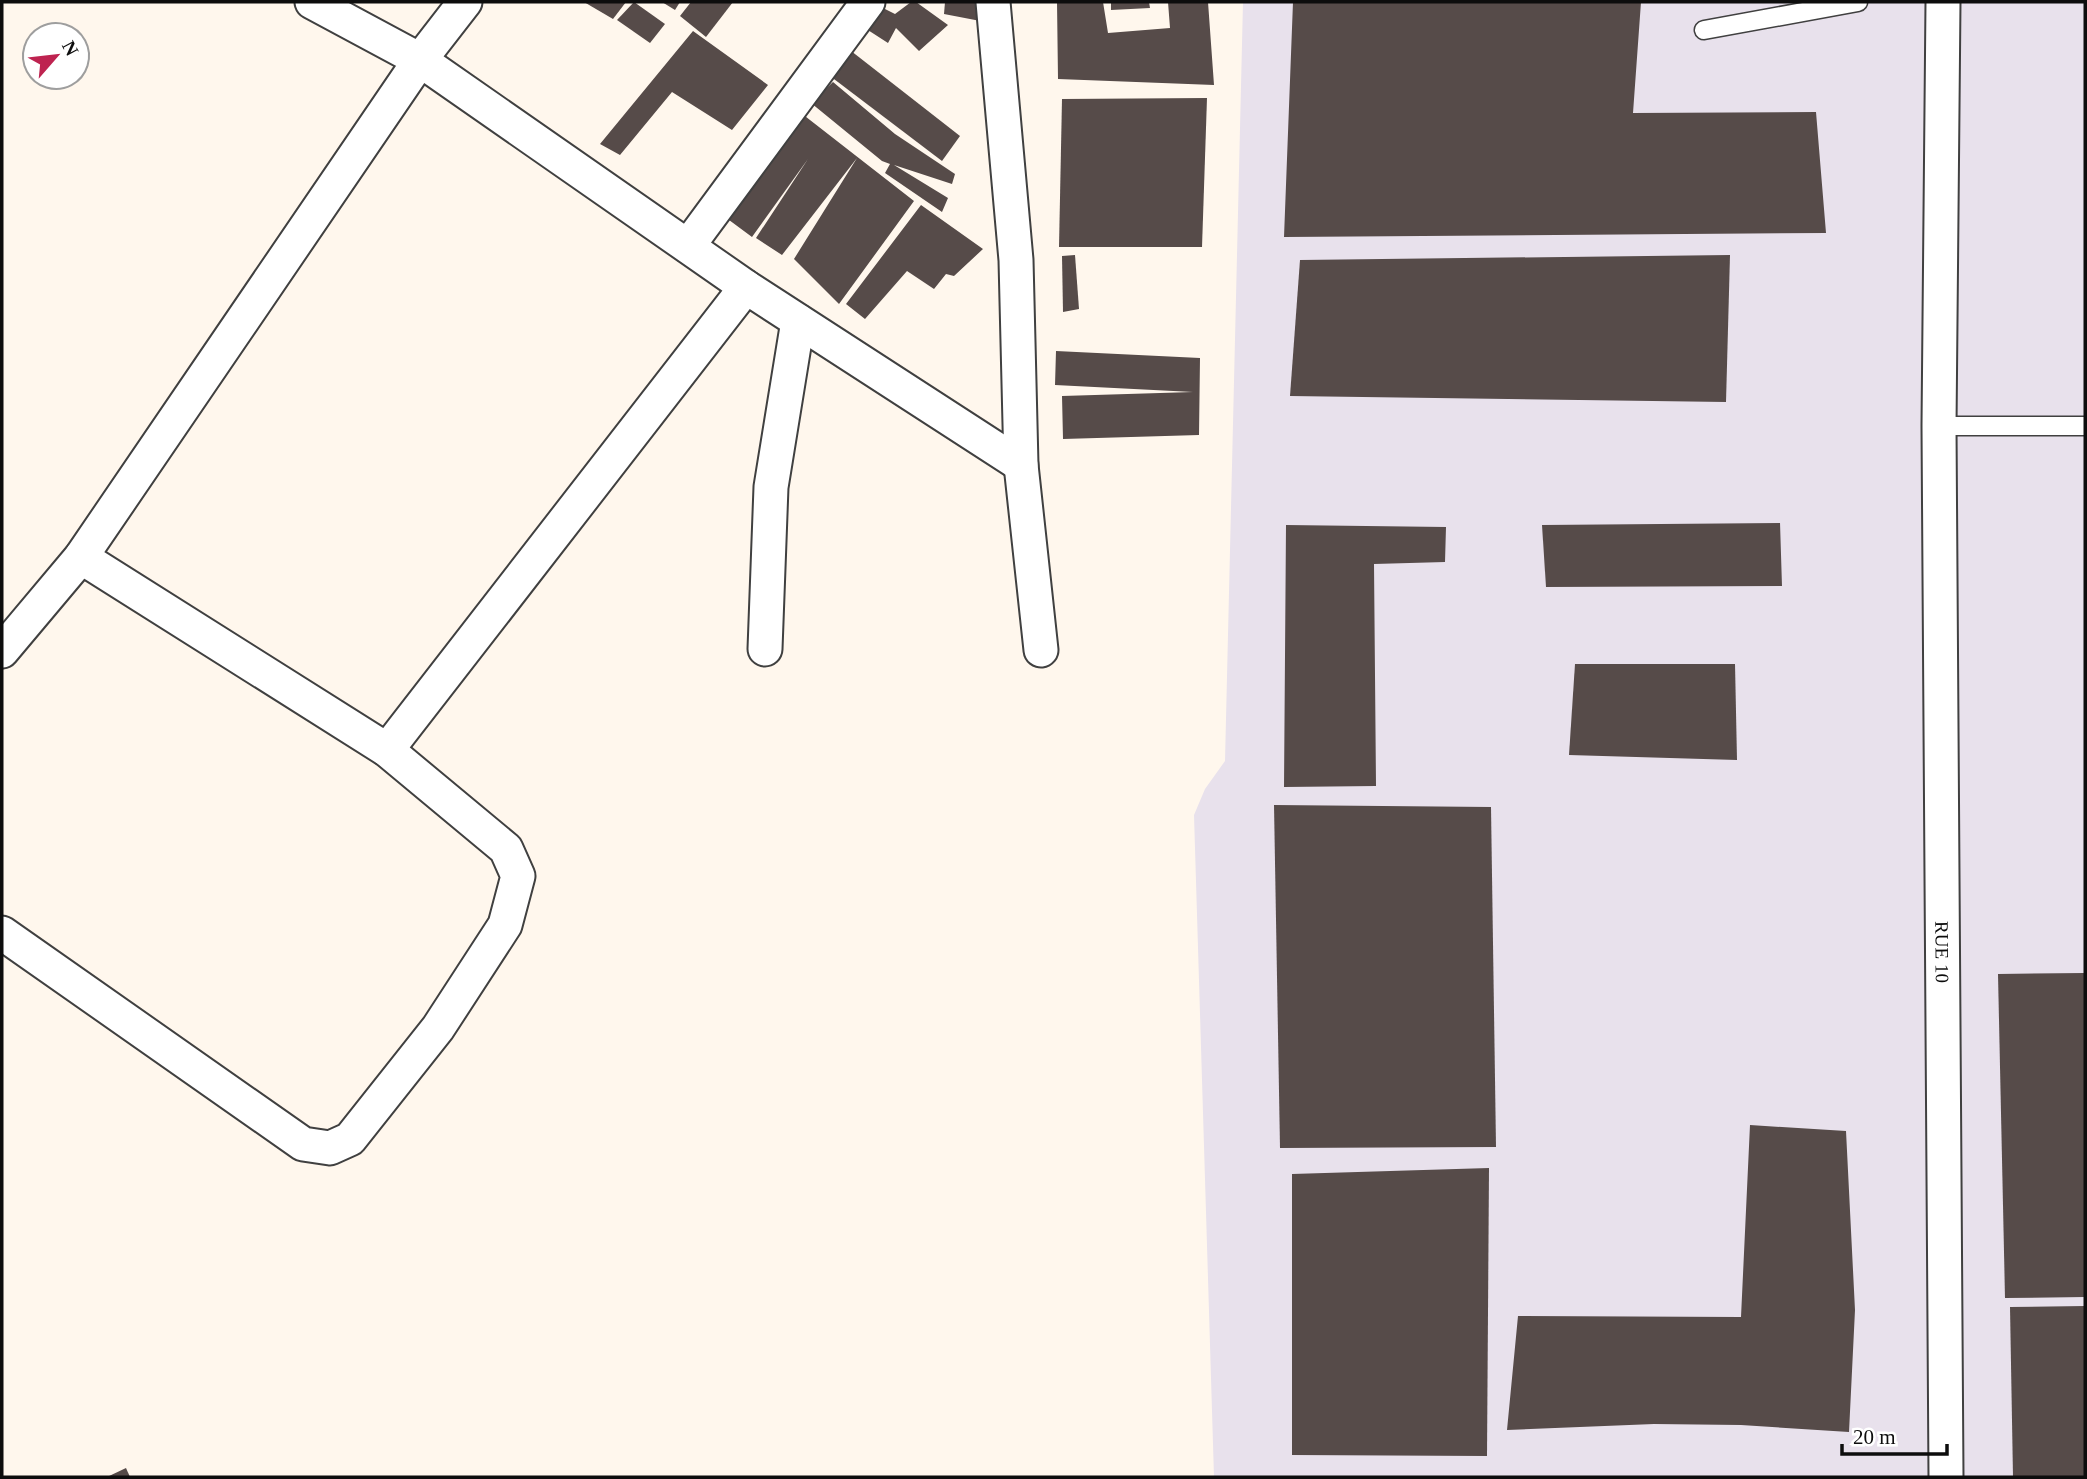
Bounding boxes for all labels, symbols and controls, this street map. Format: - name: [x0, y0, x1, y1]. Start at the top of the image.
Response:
- north arrow: [21, 21, 91, 91]
- text: N: [58, 37, 83, 59]
- street label: RUE 10: [1932, 921, 1953, 983]
- scale bar: [1842, 1412, 1947, 1456]
- text: 20 m: [1853, 1425, 1896, 1449]

